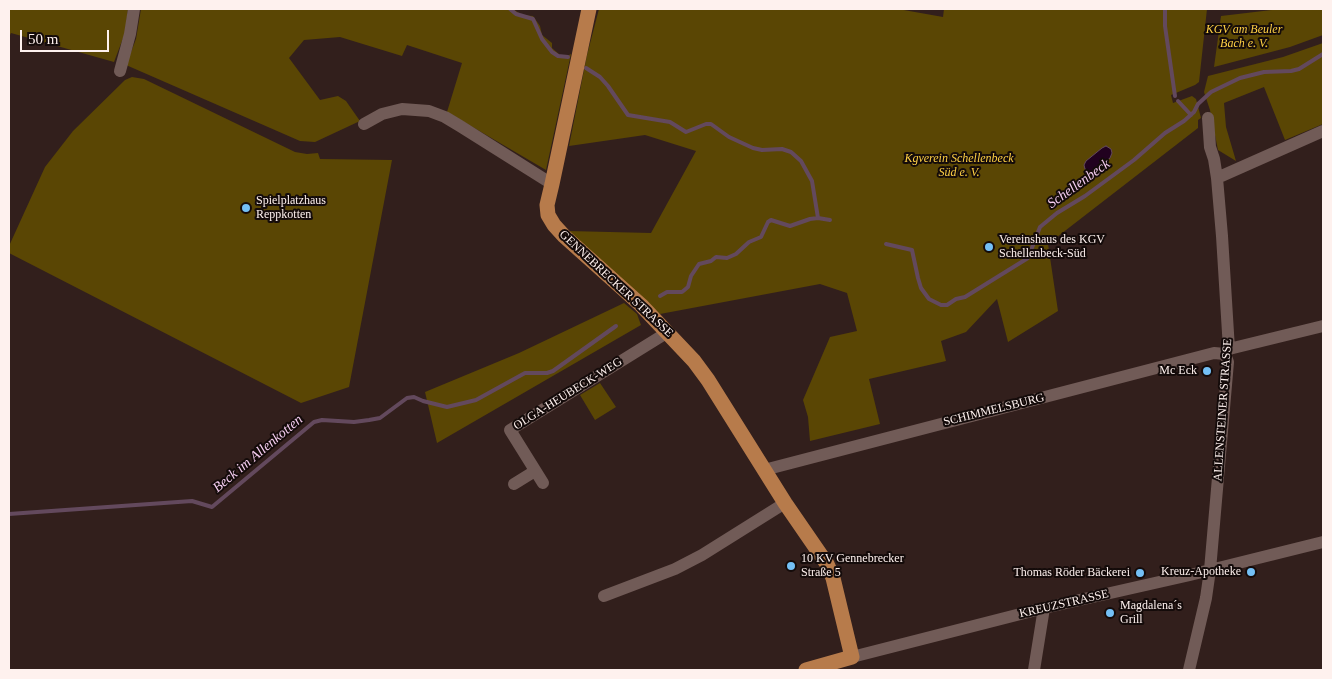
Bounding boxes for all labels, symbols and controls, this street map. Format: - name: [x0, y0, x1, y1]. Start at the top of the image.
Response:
- scale bar: [22, 20, 111, 52]
- park label: KGV am Beuler Bach e. V.: [1206, 23, 1282, 51]
- text: 50 m: [28, 31, 58, 47]
- park label: Kgverein Schellenbeck Süd e. V.: [904, 152, 1014, 180]
- water label: Schellenbeck: [1045, 156, 1113, 212]
- place label: Spielplatzhaus Reppkotten: [256, 194, 326, 222]
- marker: Spielplatzhaus Reppkotten: [240, 202, 252, 214]
- street label: GENNEBRECKER STRASSE: [556, 227, 676, 341]
- place label: Vereinshaus des KGV Schellenbeck-Süd: [999, 233, 1105, 261]
- marker: Vereinshaus des KGV Schellenbeck-Süd: [983, 241, 995, 253]
- street label: ALLENSTEINER STRASSE: [1211, 338, 1235, 482]
- street label: OLGA-HEUBECK-WEG: [511, 355, 625, 433]
- place label: Mc Eck: [1159, 364, 1197, 378]
- marker: Mc Eck: [1201, 365, 1213, 377]
- street label: SCHIMMELSBURG: [942, 391, 1046, 429]
- water label: Beck im Allenkotten: [210, 412, 306, 496]
- place label: 10 KV Gennebrecker Straße 5: [801, 552, 904, 580]
- marker: 10 KV Gennebrecker Straße 5: [785, 560, 797, 572]
- place label: Kreuz-Apotheke: [1161, 565, 1241, 579]
- place label: Thomas Röder Bäckerei: [1013, 566, 1130, 580]
- marker: Kreuz-Apotheke: [1245, 566, 1257, 578]
- marker: Thomas Röder Bäckerei: [1134, 567, 1146, 579]
- street label: KREUZSTRASSE: [1018, 587, 1110, 621]
- place label: Magdalena´s Grill: [1120, 599, 1182, 627]
- marker: Magdalena´s Grill: [1104, 607, 1116, 619]

